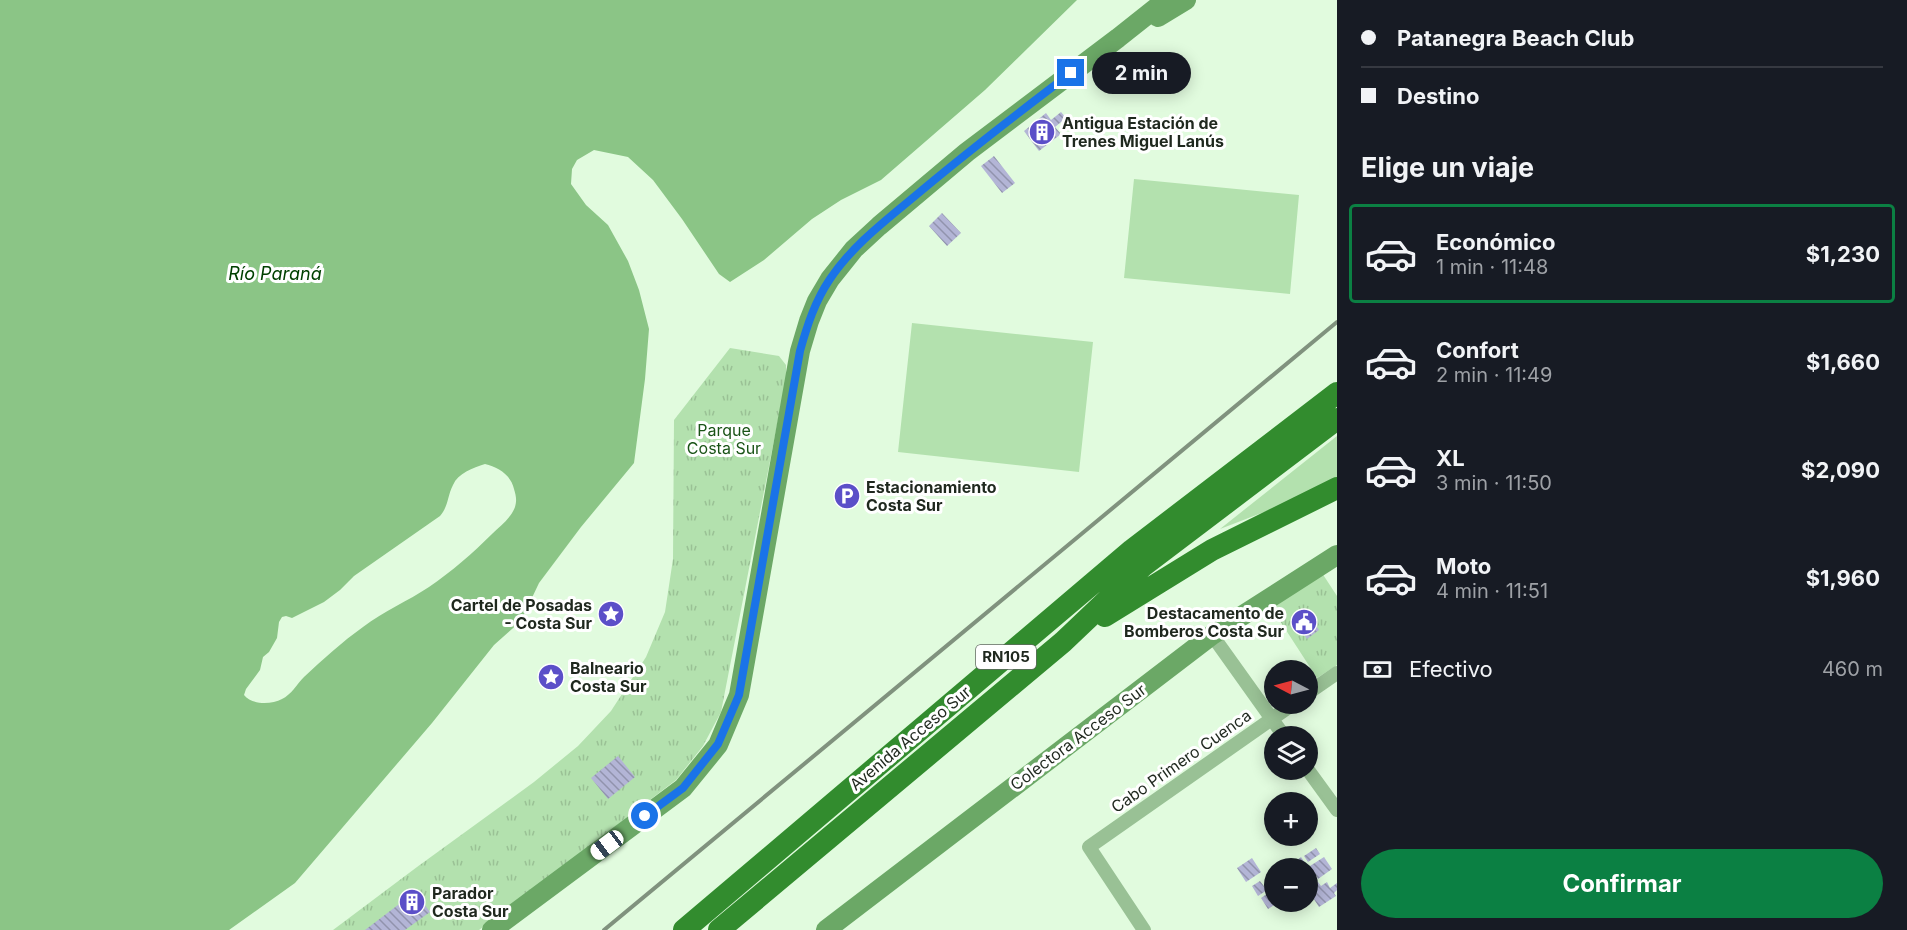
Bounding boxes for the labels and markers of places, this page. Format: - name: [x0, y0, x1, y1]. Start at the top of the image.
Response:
- place label: Antigua Estación de Trenes Miguel Lanús: [1062, 113, 1224, 151]
- building icon: Antigua Estación de Trenes Miguel Lanús: [1027, 117, 1057, 147]
- place label: Estacionamiento Costa Sur: [866, 477, 997, 515]
- parking icon: Estacionamiento Costa Sur: [832, 481, 862, 511]
- place label: Cartel de Posadas - Costa Sur: [451, 595, 592, 633]
- place icon: Cartel de Posadas - Costa Sur: [596, 599, 626, 629]
- place label: Destacamento de Bomberos Costa Sur: [1124, 603, 1284, 641]
- public building icon: Destacamento de Bomberos Costa Sur: [1289, 607, 1319, 637]
- place label: Balneario Costa Sur: [570, 658, 647, 696]
- place icon: Balneario Costa Sur: [536, 662, 566, 692]
- place label: Parador Costa Sur: [432, 883, 509, 921]
- building icon: Parador Costa Sur: [397, 887, 427, 917]

